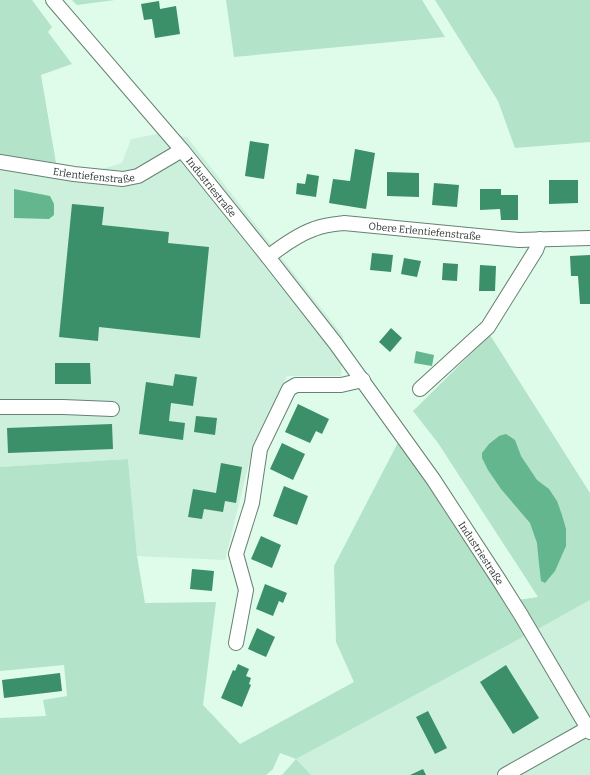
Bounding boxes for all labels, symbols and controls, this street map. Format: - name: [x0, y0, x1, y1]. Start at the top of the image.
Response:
- street label: Industriestraße: [183, 155, 238, 220]
- street label: Erlentiefenstraße: [52, 166, 136, 186]
- street label: Obere Erlentiefenstraße: [368, 220, 481, 243]
- street label: Industriestraße: [455, 520, 505, 587]

